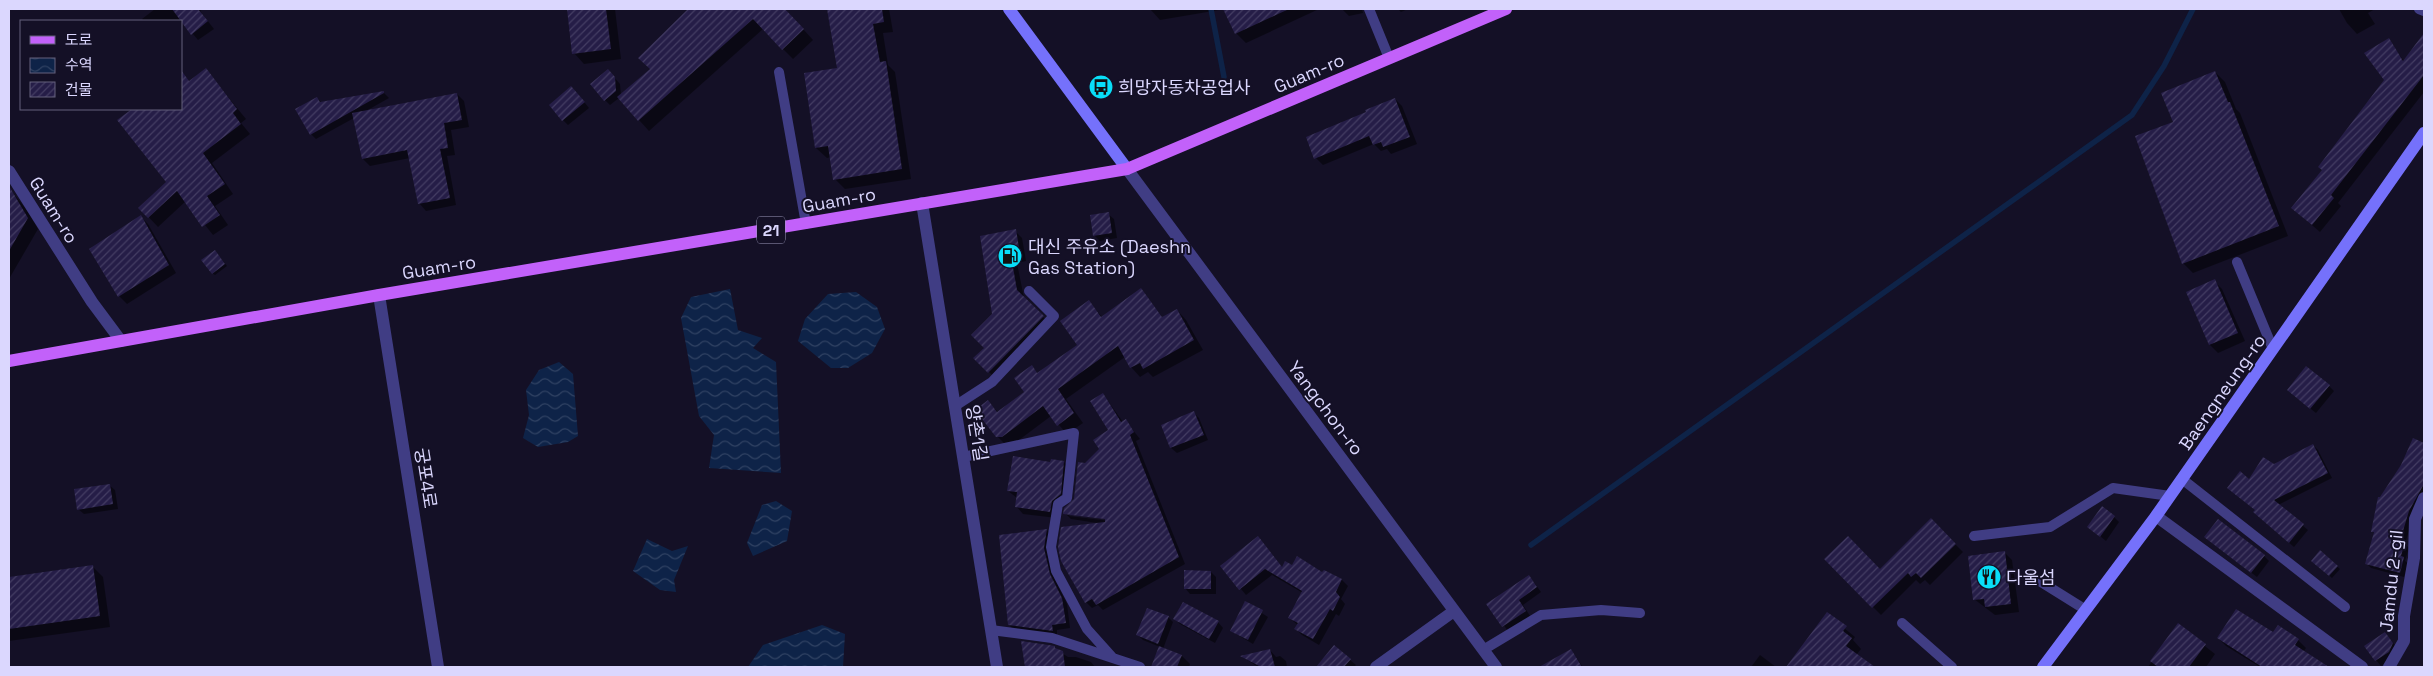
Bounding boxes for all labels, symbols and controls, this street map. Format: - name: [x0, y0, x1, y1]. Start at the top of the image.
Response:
- legend: [20, 20, 182, 110]
- text: 도로: [65, 30, 93, 49]
- street label: Guam-ro: [1270, 48, 1348, 98]
- text: 수역: [65, 55, 93, 74]
- bus stop icon: 희망자동차공업사: [1088, 74, 1114, 100]
- place label: 희망자동차공업사: [1118, 76, 1251, 99]
- text: 건물: [65, 80, 93, 99]
- street label: Guam-ro: [25, 172, 83, 248]
- street label: Guam-ro: [800, 182, 878, 218]
- road number: 21: [757, 216, 785, 244]
- place label: 대신 주유소 (Daeshn Gas Station): [1028, 235, 1191, 279]
- fuel station icon: 대신 주유소 (Daeshn Gas Station): [997, 243, 1023, 269]
- street label: Guam-ro: [400, 250, 478, 284]
- street label: Baengneung-ro: [2173, 330, 2271, 454]
- street label: Yangchon-ro: [1283, 356, 1369, 460]
- street label: 양촌1길: [961, 403, 993, 463]
- street label: 궁포4로: [410, 446, 442, 510]
- street label: Jamdu 2-gil: [2374, 529, 2408, 633]
- restaurant icon: 다울섬: [1976, 564, 2002, 590]
- place label: 다울섬: [2006, 566, 2056, 589]

